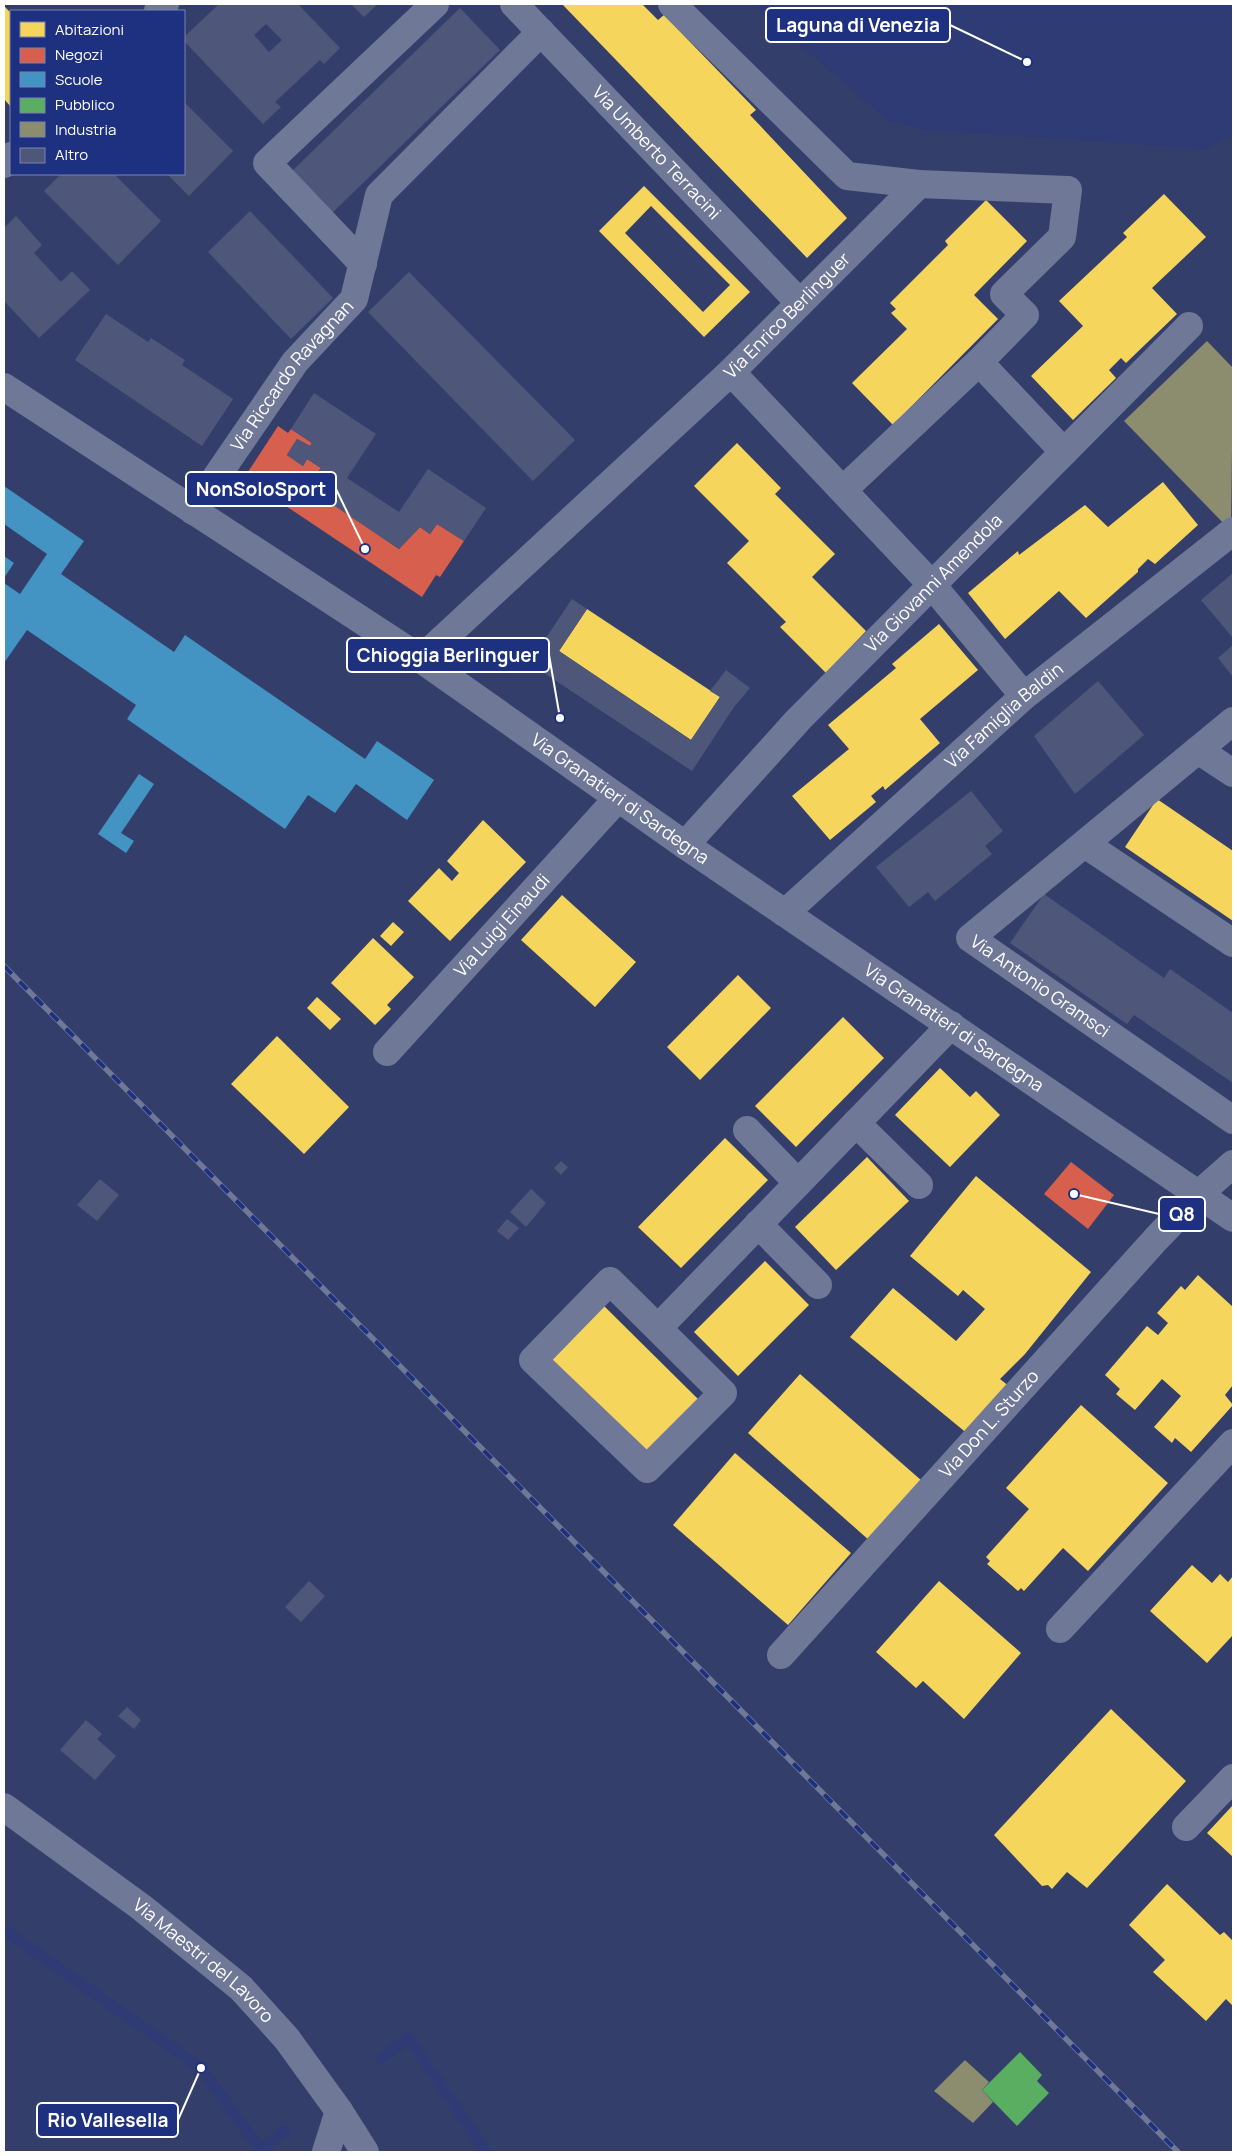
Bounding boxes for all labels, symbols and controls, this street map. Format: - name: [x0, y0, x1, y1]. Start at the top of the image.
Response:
- callout: Laguna di Venezia: [766, 8, 950, 42]
- legend: [10, 10, 185, 175]
- text: Laguna di Venezia: [776, 12, 940, 38]
- text: Abitazioni: [55, 19, 124, 40]
- text: Negozi: [55, 44, 103, 65]
- text: Scuole: [55, 69, 103, 90]
- street label: Via Umberto Terracini: [587, 80, 727, 224]
- text: Pubblico: [55, 94, 115, 115]
- text: Industria: [55, 119, 116, 140]
- text: Altro: [55, 144, 88, 165]
- street label: Via Enrico Berlinguer: [718, 246, 855, 383]
- street label: Via Riccardo Ravagnan: [225, 294, 358, 455]
- callout: NonSoloSport: [186, 472, 336, 506]
- text: NonSoloSport: [196, 476, 326, 502]
- street label: Via Giovanni Amendola: [859, 508, 1007, 657]
- callout: Chioggia Berlinguer: [347, 638, 549, 672]
- text: Chioggia Berlinguer: [357, 642, 540, 668]
- street label: Via Famiglia Baldin: [939, 657, 1068, 773]
- street label: Via Granatieri di Sardegna: [527, 727, 714, 869]
- street label: Via Luigi Einaudi: [448, 868, 554, 982]
- street label: Via Antonio Gramsci: [966, 929, 1115, 1042]
- street label: Via Granatieri di Sardegna: [860, 957, 1049, 1097]
- callout: Q8: [1159, 1197, 1205, 1231]
- text: Q8: [1169, 1201, 1195, 1227]
- street label: Via Don L. Sturzo: [933, 1364, 1044, 1483]
- street label: Via Maestri del Lavoro: [129, 1892, 280, 2028]
- callout: Rio Vallesella: [37, 2103, 178, 2137]
- text: Rio Vallesella: [47, 2107, 169, 2133]

